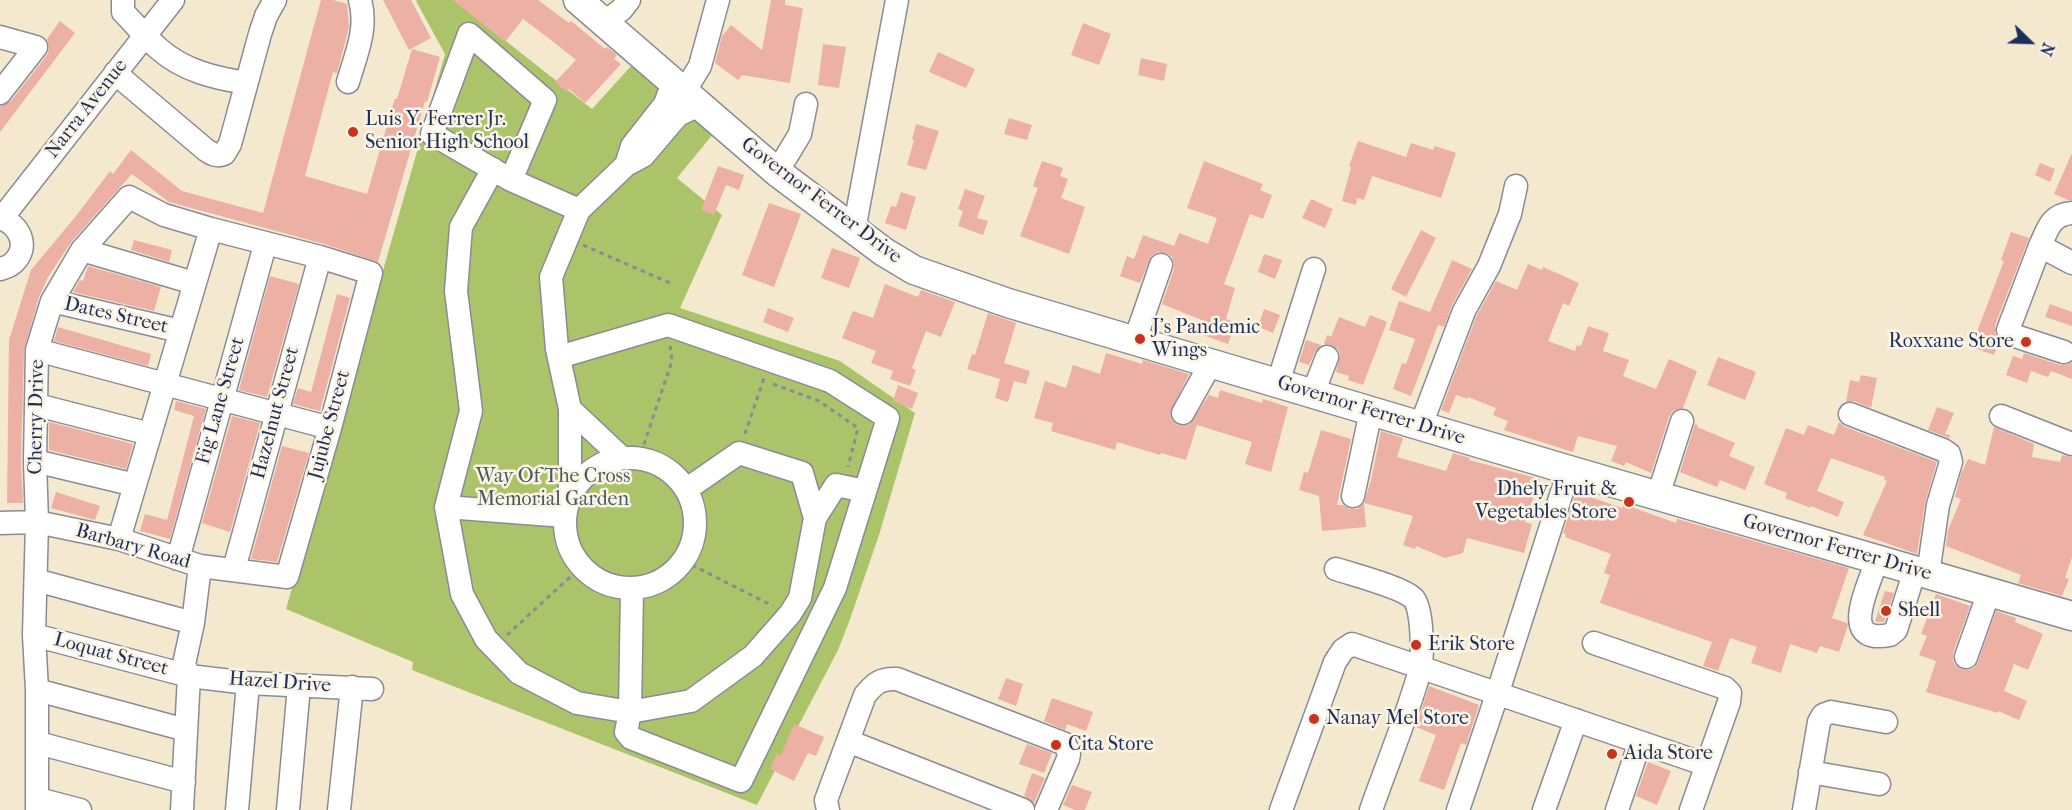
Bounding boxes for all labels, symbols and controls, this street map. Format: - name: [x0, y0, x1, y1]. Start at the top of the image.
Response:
- north arrow: [2000, 12, 2060, 72]
- text: N: [2036, 40, 2058, 59]
- street label: Narra Avenue: [41, 55, 133, 163]
- place label: Luis Y. Ferrer Jr. Senior High School: [365, 108, 529, 155]
- marker: Luis Y. Ferrer Jr. Senior High School: [346, 125, 360, 139]
- street label: Governor Ferrer Drive: [736, 133, 906, 269]
- street label: Dates Street: [62, 292, 170, 340]
- place label: J's Pandemic Wings: [1152, 316, 1260, 363]
- place label: Roxxane Store: [1888, 330, 2014, 354]
- marker: J's Pandemic Wings: [1133, 332, 1147, 346]
- street label: Fig Lane Street: [191, 335, 251, 467]
- marker: Roxxane Store: [2019, 335, 2033, 349]
- street label: Hazelnut Street: [247, 344, 305, 482]
- street label: Cherry Drive: [24, 359, 50, 475]
- street label: Jujube Street: [304, 368, 356, 482]
- street label: Governor Ferrer Drive: [1274, 371, 1468, 451]
- park label: Way Of The Cross Memorial Garden: [476, 465, 630, 512]
- place label: Dhely Fruit & Vegetables Store: [1475, 478, 1617, 525]
- marker: Dhely Fruit & Vegetables Store: [1622, 495, 1636, 509]
- street label: Governor Ferrer Drive: [1740, 510, 1934, 586]
- street label: Barbary Road: [73, 519, 193, 575]
- place label: Shell: [1898, 599, 1940, 623]
- marker: Shell: [1879, 604, 1893, 618]
- street label: Loquat Street: [51, 628, 171, 682]
- place label: Erik Store: [1428, 633, 1515, 657]
- marker: Erik Store: [1409, 638, 1423, 652]
- street label: Hazel Drive: [228, 667, 332, 699]
- place label: Nanay Mel Store: [1326, 707, 1469, 731]
- marker: Nanay Mel Store: [1307, 712, 1321, 726]
- place label: Cita Store: [1068, 733, 1154, 757]
- marker: Cita Store: [1049, 738, 1063, 752]
- place label: Aida Store: [1624, 742, 1713, 766]
- marker: Aida Store: [1605, 747, 1619, 761]

